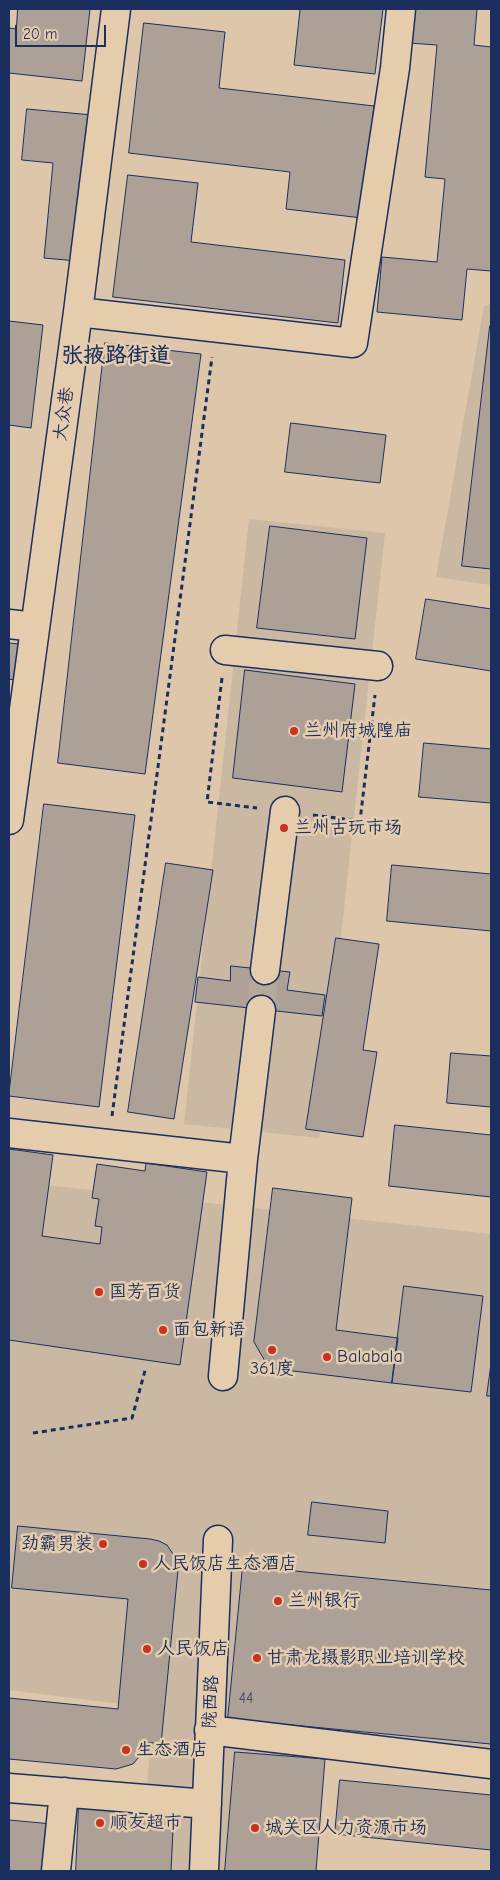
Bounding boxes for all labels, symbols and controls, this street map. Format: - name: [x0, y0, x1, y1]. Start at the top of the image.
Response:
- scale bar: [18, 15, 109, 47]
- text: 20 m: [23, 25, 57, 43]
- district label: 张掖路街道: [61, 343, 171, 369]
- street label: 大众巷: [50, 386, 78, 442]
- place label: 兰州府城隍庙: [304, 720, 412, 742]
- marker: 兰州府城隍庙: [288, 725, 300, 737]
- place label: 兰州古玩市场: [294, 817, 402, 839]
- marker: 兰州古玩市场: [278, 822, 290, 834]
- place label: 国芳百货: [109, 1281, 181, 1303]
- marker: 国芳百货: [93, 1286, 105, 1298]
- place label: 面包新语: [173, 1319, 245, 1341]
- marker: 面包新语: [157, 1324, 169, 1336]
- marker: 361度: [266, 1344, 278, 1356]
- place label: Balabala: [337, 1346, 403, 1368]
- marker: Balabala: [321, 1351, 333, 1363]
- place label: 361度: [250, 1358, 294, 1380]
- place label: 劲霸男装: [21, 1533, 93, 1555]
- marker: 劲霸男装: [97, 1538, 109, 1550]
- place label: 人民饭店生态酒店: [153, 1553, 297, 1575]
- marker: 人民饭店生态酒店: [137, 1558, 149, 1570]
- place label: 兰州银行: [288, 1590, 360, 1612]
- marker: 兰州银行: [272, 1595, 284, 1607]
- place label: 人民饭店: [157, 1638, 229, 1660]
- marker: 人民饭店: [141, 1643, 153, 1655]
- place label: 甘肃龙摄影职业培训学校: [267, 1647, 465, 1669]
- marker: 甘肃龙摄影职业培训学校: [251, 1652, 263, 1664]
- street label: 陇西路: [199, 1674, 223, 1730]
- house number: 44: [239, 1690, 253, 1708]
- place label: 生态酒店: [136, 1739, 208, 1761]
- marker: 生态酒店: [120, 1744, 132, 1756]
- place label: 顺友超市: [110, 1812, 182, 1834]
- marker: 顺友超市: [94, 1817, 106, 1829]
- place label: 城关区人力资源市场: [265, 1817, 427, 1839]
- marker: 城关区人力资源市场: [249, 1822, 261, 1834]

